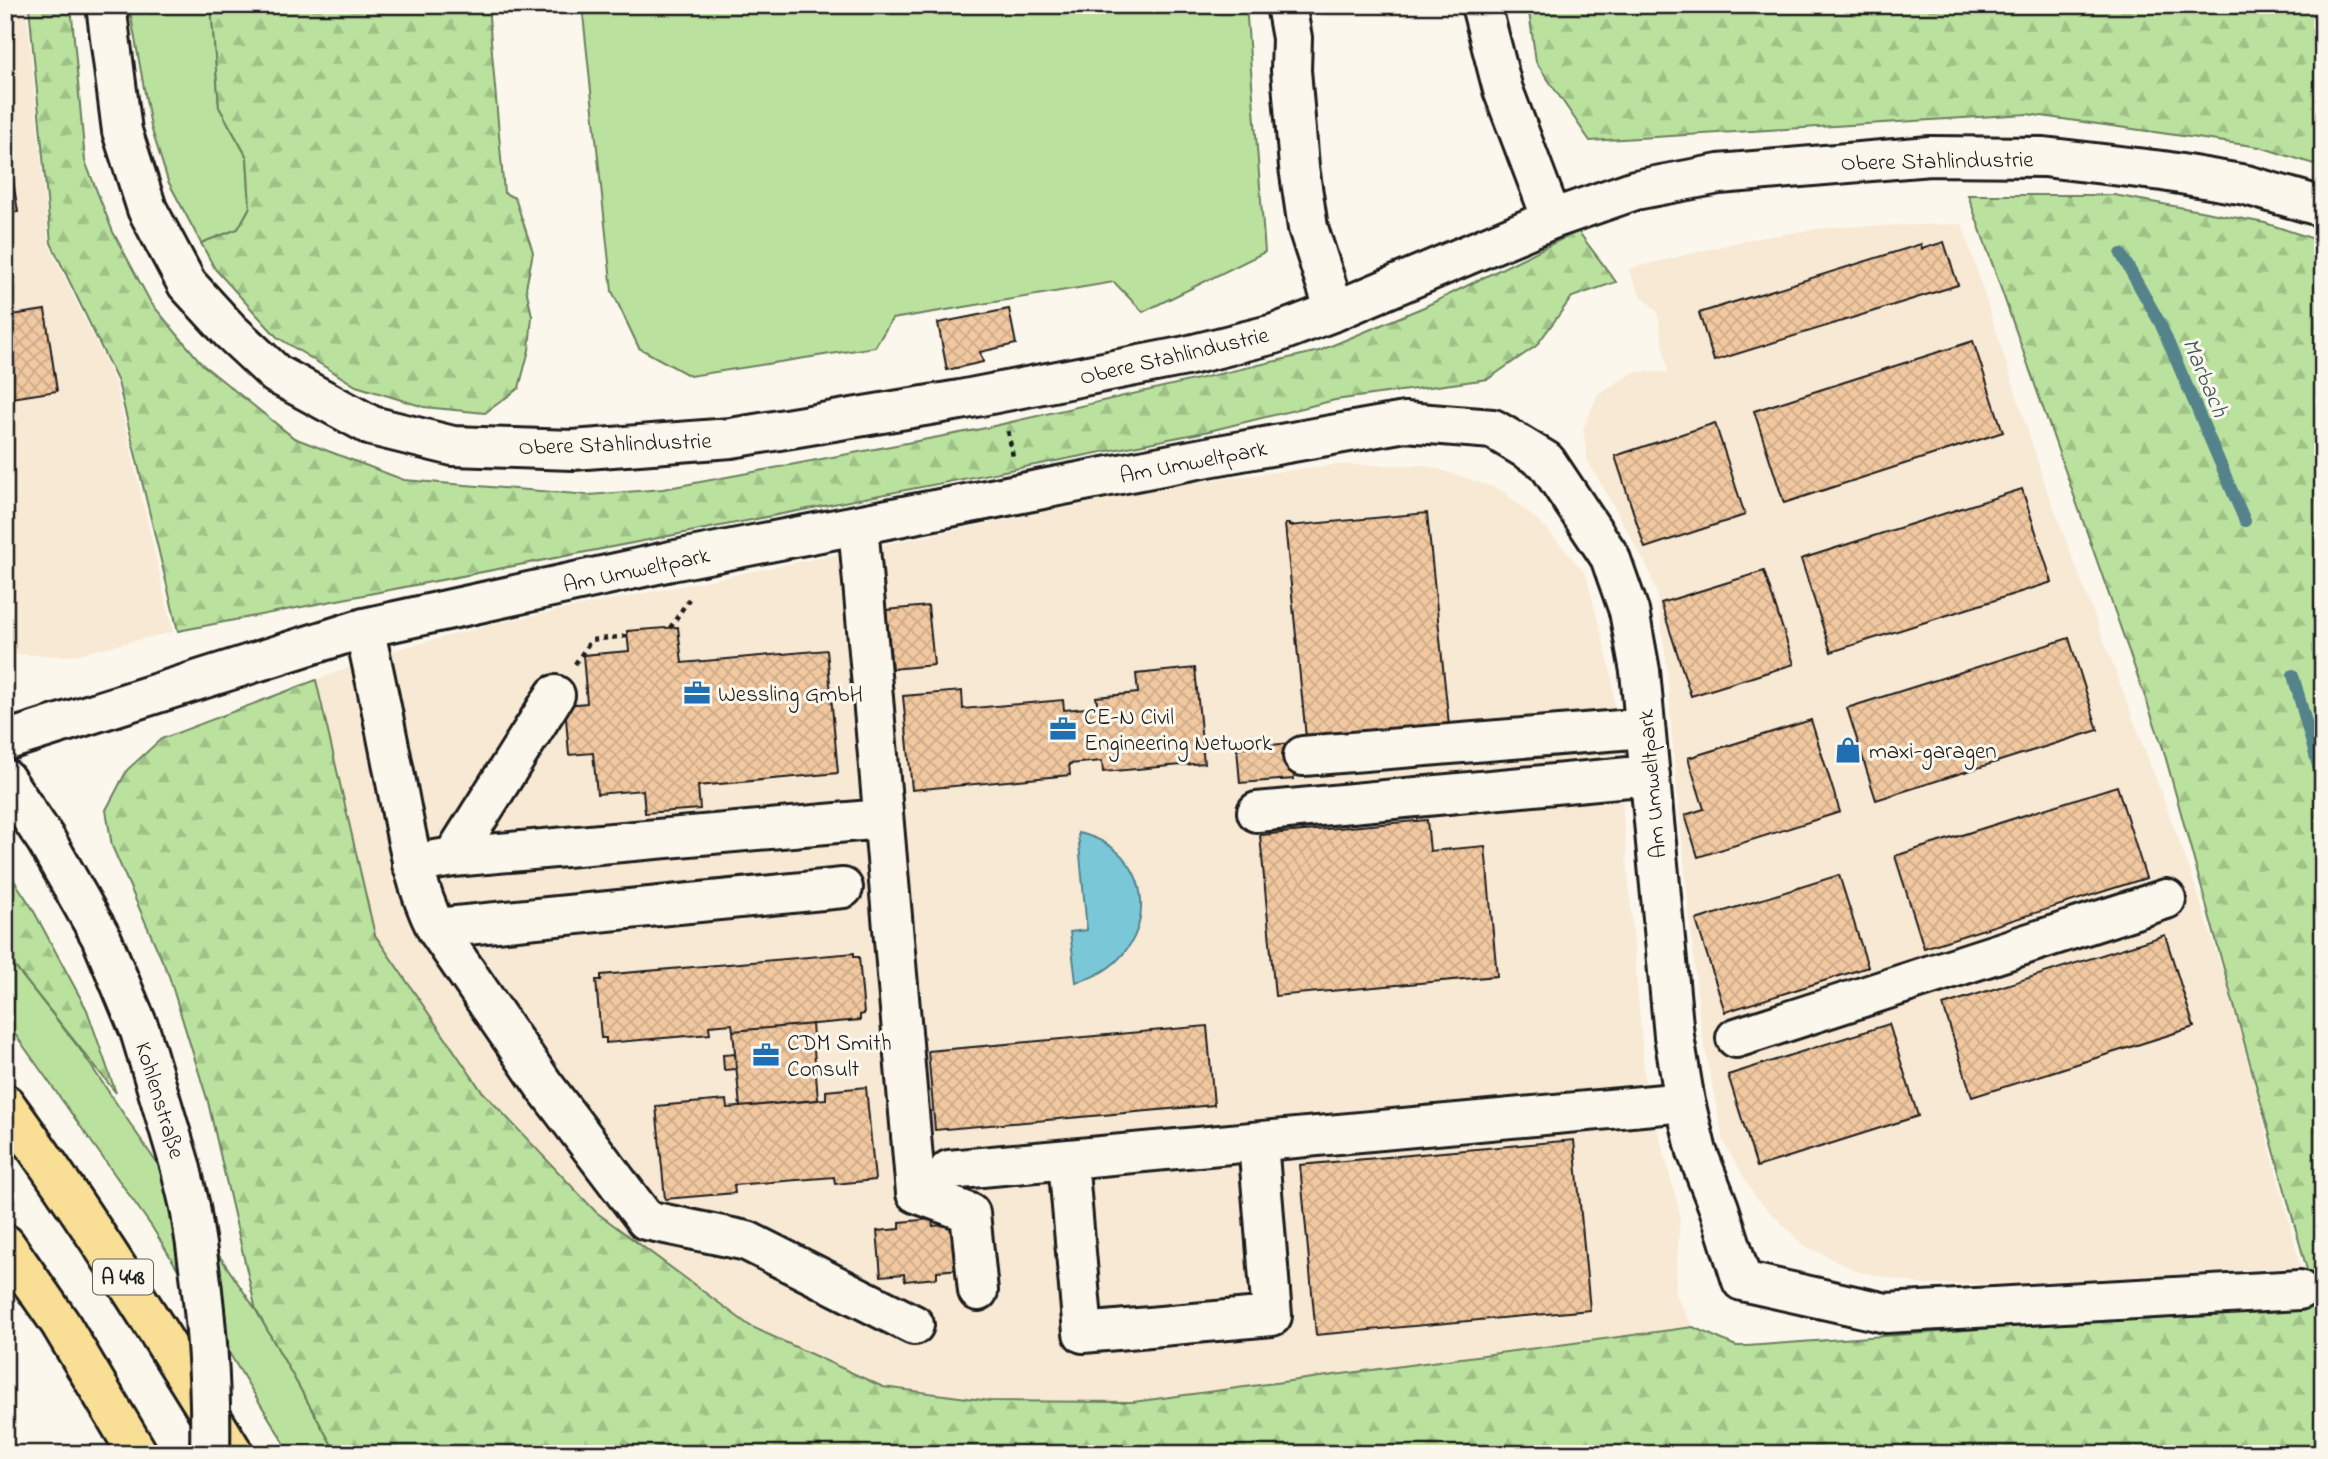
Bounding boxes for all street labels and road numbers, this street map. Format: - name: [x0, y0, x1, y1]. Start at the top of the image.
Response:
- street label: Obere Stahlindustrie: [1840, 144, 2034, 181]
- street label: Obere Stahlindustrie: [1077, 320, 1273, 395]
- street label: Obere Stahlindustrie: [518, 426, 713, 465]
- street label: Am Umweltpark: [1117, 433, 1271, 494]
- street label: Am Umweltpark: [560, 540, 714, 603]
- street label: Am Umweltpark: [1630, 707, 1676, 860]
- street label: Kohlenstraße: [125, 1038, 192, 1164]
- road number: A 448: [93, 1260, 153, 1294]

